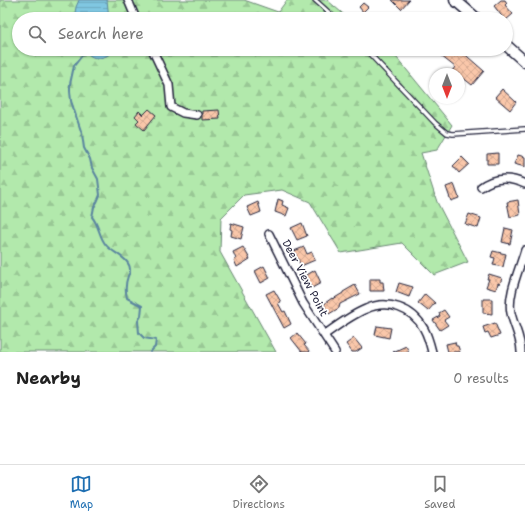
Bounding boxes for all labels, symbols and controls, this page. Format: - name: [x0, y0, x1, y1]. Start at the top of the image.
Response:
- search box: [12, 12, 513, 56]
- icon: search: [26, 23, 48, 45]
- text: Search here: [58, 24, 144, 44]
- north arrow: [429, 68, 465, 104]
- street label: Deer View Point: [278, 237, 332, 319]
- text: Nearby: [16, 367, 81, 389]
- text: 0 results: [453, 370, 509, 387]
- tab: Map: [70, 473, 93, 512]
- tab: Directions: [232, 473, 285, 512]
- tab: Saved: [424, 473, 455, 512]

